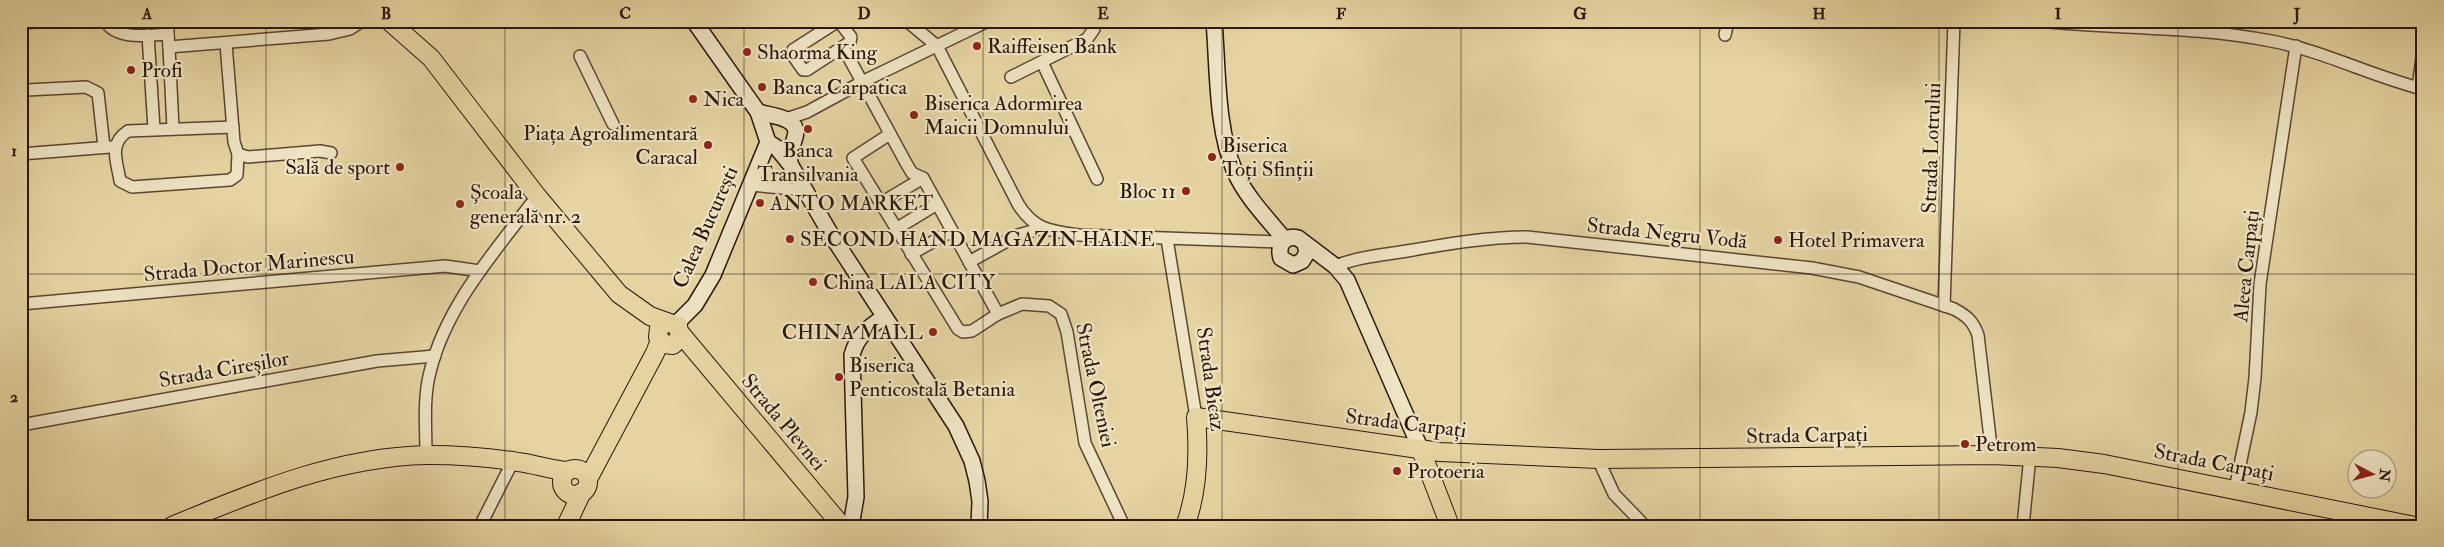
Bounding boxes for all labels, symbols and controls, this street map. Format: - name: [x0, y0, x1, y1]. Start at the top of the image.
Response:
- text: A: [141, 4, 153, 24]
- text: B: [381, 4, 391, 24]
- text: C: [619, 4, 631, 24]
- text: D: [857, 4, 871, 24]
- text: E: [1097, 4, 1109, 24]
- text: F: [1336, 4, 1346, 24]
- text: G: [1573, 4, 1587, 24]
- text: H: [1812, 4, 1826, 24]
- text: I: [2055, 4, 2062, 24]
- text: J: [2293, 4, 2301, 25]
- place label: Raiffeisen Bank: [987, 33, 1117, 60]
- place label: Shaorma King: [757, 39, 878, 66]
- marker: Raiffeisen Bank: [971, 40, 983, 52]
- marker: Shaorma King: [741, 46, 753, 58]
- place label: Profi: [141, 57, 183, 84]
- marker: Profi: [125, 64, 137, 76]
- place label: Banca Carpatica: [772, 74, 907, 101]
- marker: Banca Carpatica: [756, 81, 768, 93]
- street label: Strada Lotrului: [1916, 82, 1947, 214]
- place label: Nica: [703, 86, 745, 113]
- place label: Biserica Adormirea Maicii Domnului: [924, 90, 1083, 141]
- marker: Nica: [687, 93, 699, 105]
- marker: Biserica Adormirea Maicii Domnului: [908, 109, 920, 121]
- place label: Piața Agroalimentară Caracal: [523, 120, 699, 171]
- marker: Banca Transilvania: [802, 123, 814, 135]
- place label: Biserica Toți Sfinții: [1222, 132, 1314, 183]
- place label: Banca Transilvania: [757, 137, 859, 188]
- marker: Piața Agroalimentară Caracal: [702, 139, 714, 151]
- text: 1: [11, 141, 17, 161]
- marker: Biserica Toți Sfinții: [1206, 151, 1218, 163]
- place label: Sală de sport: [285, 154, 390, 181]
- marker: Sală de sport: [394, 161, 406, 173]
- street label: Calea București: [666, 161, 745, 293]
- place label: Bloc 11: [1119, 178, 1176, 205]
- place label: Școala generală nr. 2: [470, 179, 581, 230]
- marker: Bloc 11: [1180, 185, 1192, 197]
- place label: ANTO MARKET: [769, 190, 934, 217]
- marker: ANTO MARKET: [754, 197, 766, 209]
- marker: Școala generală nr. 2: [454, 198, 466, 210]
- street label: Aleea Carpați: [2227, 208, 2266, 324]
- street label: Strada Negru Vodă: [1585, 212, 1749, 255]
- place label: SECOND HAND MAGAZIN HAINE: [800, 226, 1155, 253]
- place label: Hotel Primavera: [1788, 227, 1925, 254]
- marker: SECOND HAND MAGAZIN HAINE: [784, 233, 796, 245]
- marker: Hotel Primavera: [1772, 234, 1784, 246]
- street label: Strada Doctor Marinescu: [143, 243, 356, 288]
- place label: China LALA CITY: [823, 269, 996, 296]
- marker: China LALA CITY: [807, 276, 819, 288]
- place label: CHINA MALL: [782, 319, 923, 346]
- street label: Strada Olteniei: [1069, 320, 1122, 450]
- street label: Strada Bicaz: [1190, 325, 1231, 433]
- marker: CHINA MALL: [927, 326, 939, 338]
- street label: Strada Cireșilor: [157, 345, 291, 394]
- place label: Biserica Penticostală Betania: [849, 352, 1015, 403]
- street label: Strada Plevnei: [735, 368, 832, 477]
- marker: Biserica Penticostală Betania: [833, 371, 845, 383]
- text: 2: [10, 387, 18, 407]
- street label: Strada Carpați: [1344, 403, 1468, 444]
- street label: Strada Carpați: [1746, 421, 1869, 450]
- place label: Petrom: [1975, 431, 2036, 458]
- marker: Petrom: [1959, 438, 1971, 450]
- street label: Strada Carpați: [2152, 438, 2277, 487]
- north arrow: [2346, 450, 2396, 500]
- place label: Protoeria: [1407, 458, 1485, 485]
- marker: Protoeria: [1391, 465, 1403, 477]
- text: N: [2375, 467, 2394, 483]

